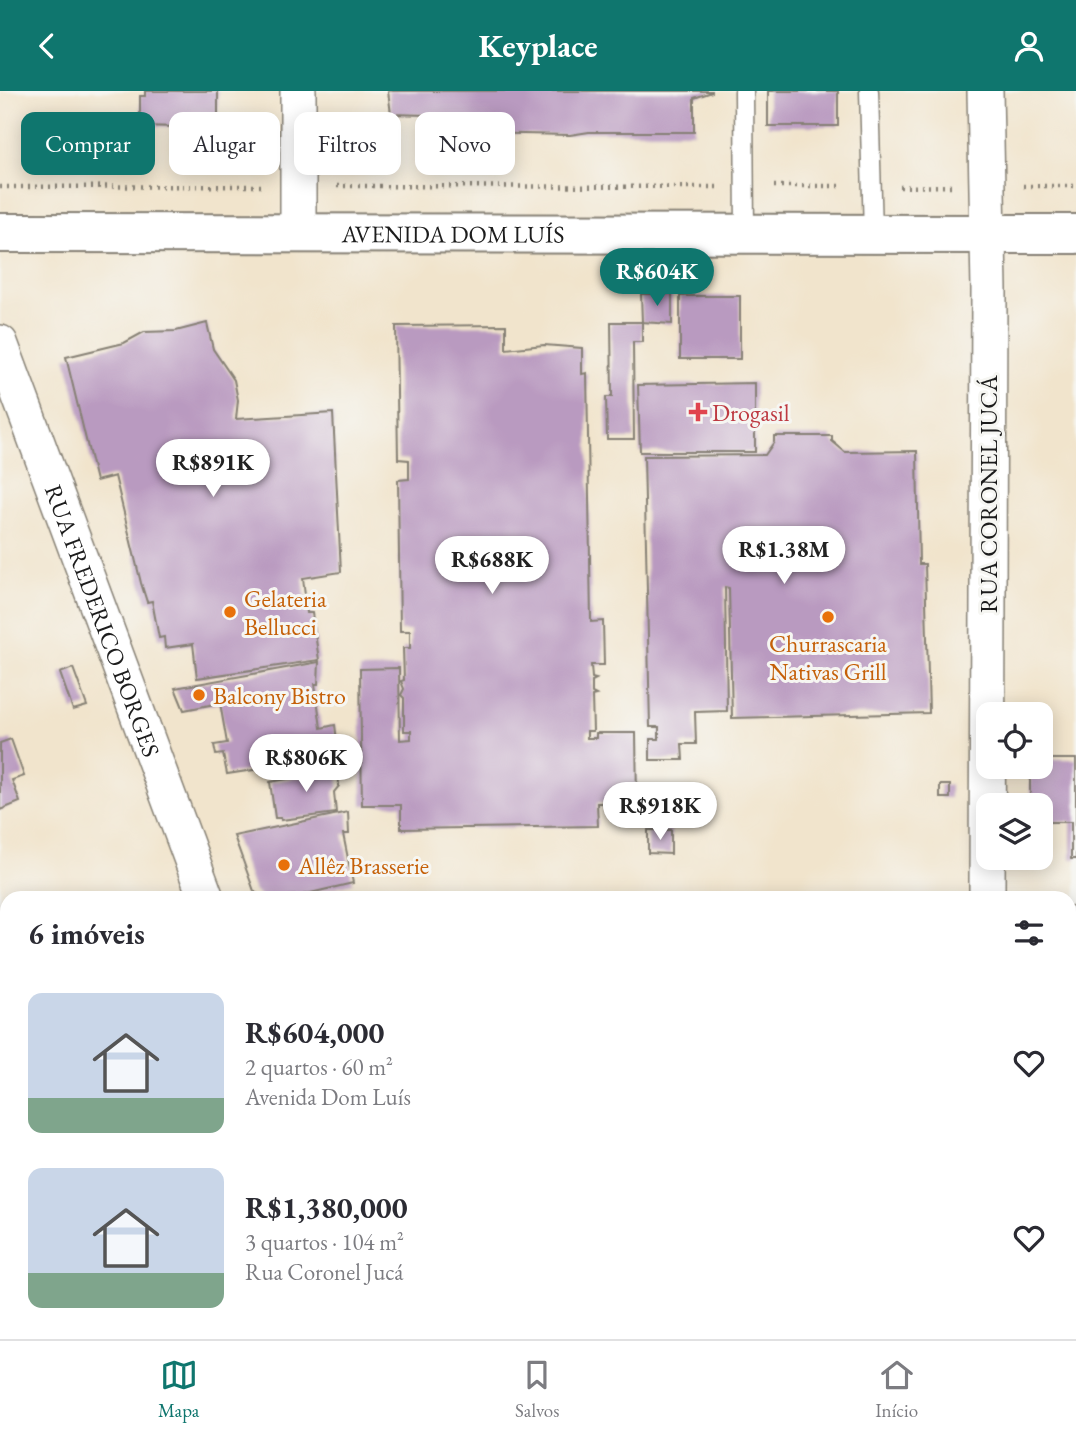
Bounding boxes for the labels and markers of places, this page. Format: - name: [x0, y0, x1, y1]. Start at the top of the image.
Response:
- pin: R$604K: [600, 249, 714, 308]
- place label: Drogasil: [712, 397, 790, 428]
- marker: Drogasil: [690, 404, 706, 420]
- pin: R$891K: [156, 439, 270, 499]
- pin: R$1.38M: [719, 526, 849, 586]
- pin: R$688K: [435, 537, 549, 596]
- place label: Gelateria Bellucci: [244, 583, 327, 642]
- marker: Gelateria Bellucci: [222, 604, 238, 620]
- marker: Churrascaria Nativas Grill: [820, 609, 836, 625]
- place label: Churrascaria Nativas Grill: [769, 628, 887, 687]
- place label: Balcony Bistro: [213, 680, 346, 711]
- marker: Balcony Bistro: [191, 687, 207, 703]
- pin: R$806K: [249, 735, 363, 794]
- pin: R$918K: [603, 783, 717, 842]
- place label: Allêz Brasserie: [297, 850, 429, 881]
- marker: Allêz Brasserie: [276, 857, 292, 873]

